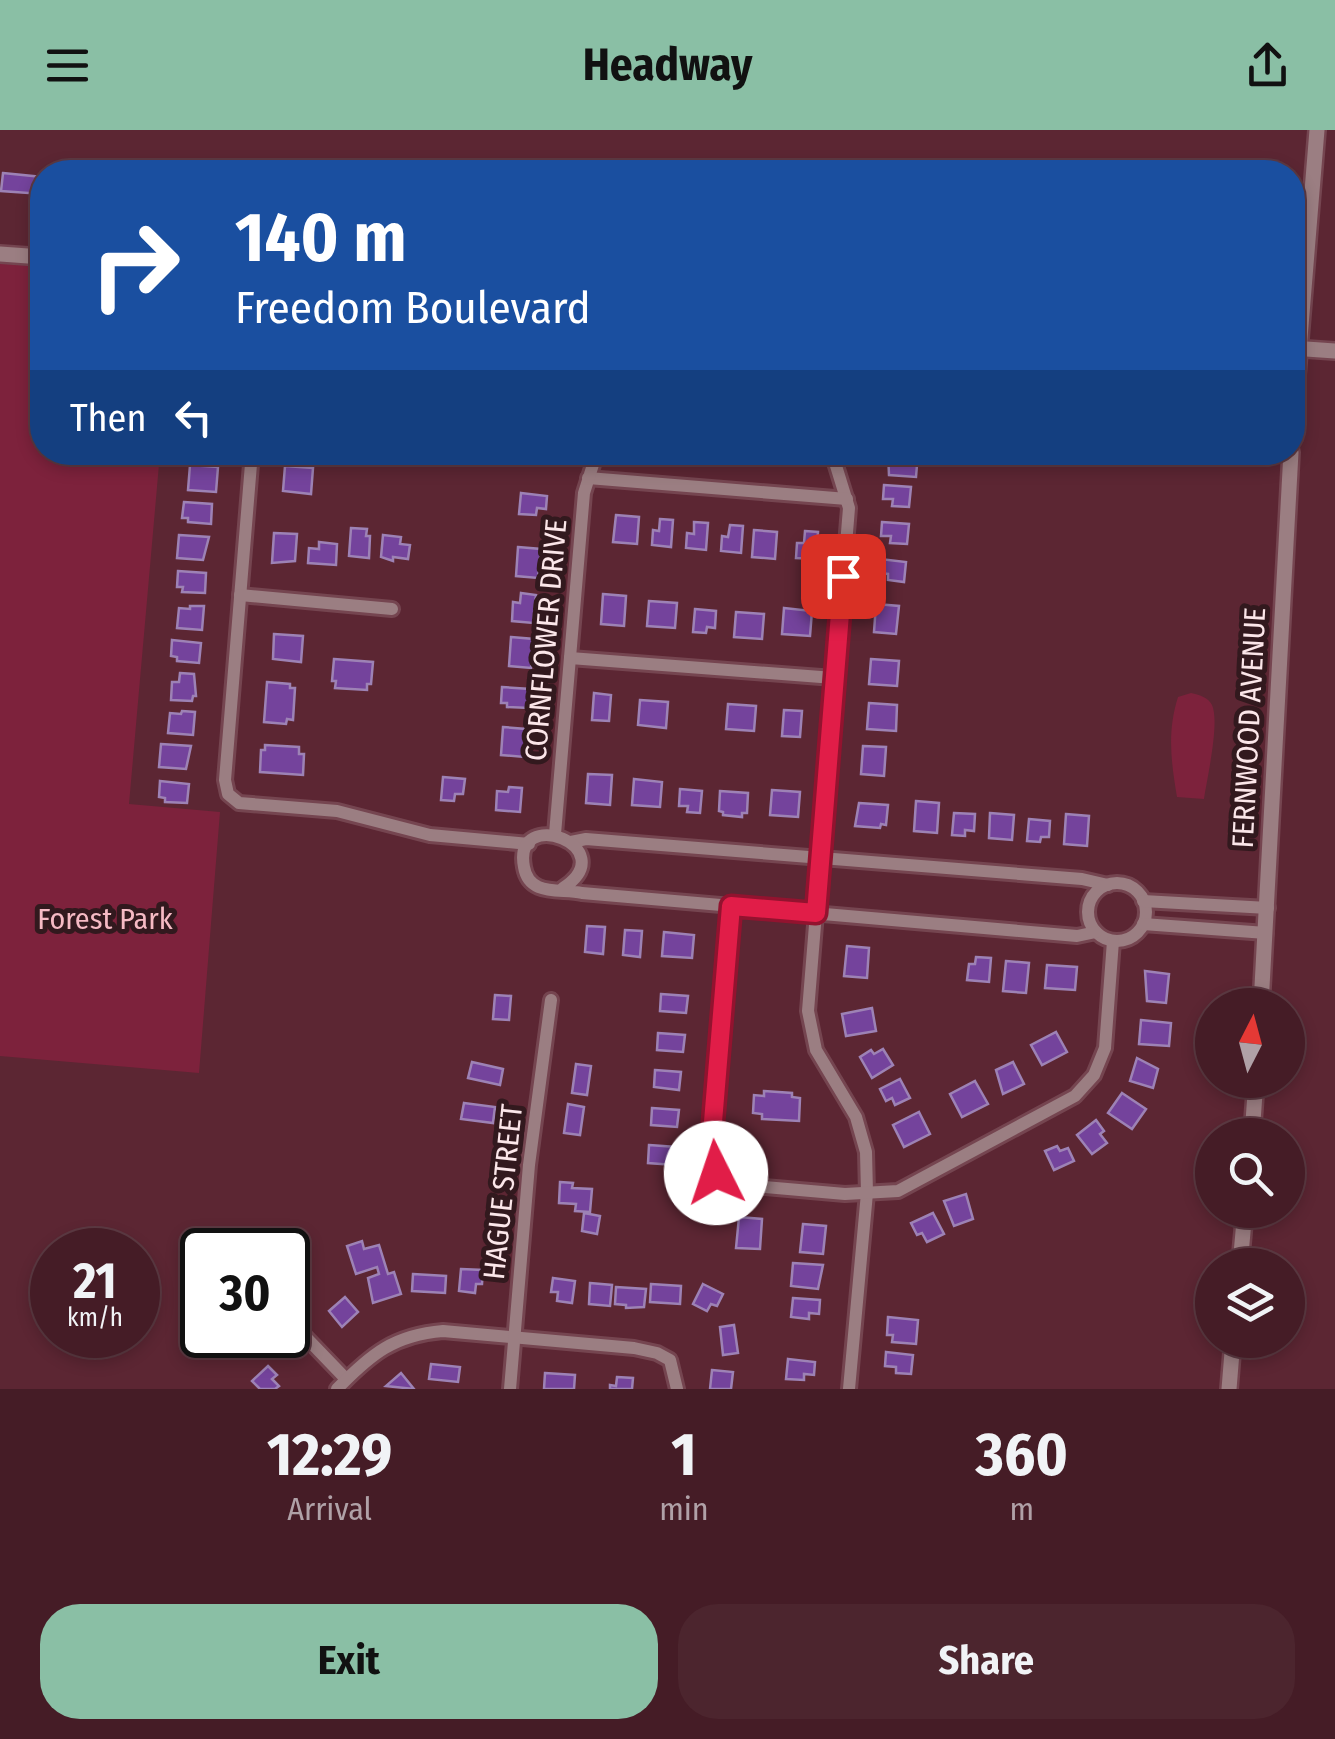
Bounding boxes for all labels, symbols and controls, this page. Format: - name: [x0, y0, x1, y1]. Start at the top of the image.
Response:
- icon: menu: [40, 38, 95, 93]
- text: Headway: [583, 38, 752, 92]
- icon: share: [1240, 38, 1295, 93]
- text: 140 m: [235, 196, 407, 280]
- icon: right: [70, 200, 200, 330]
- text: Freedom Boulevard: [235, 281, 591, 335]
- icon: left: [166, 390, 221, 445]
- text: Then: [70, 395, 146, 441]
- street label: CORNFLOWER DRIVE: [517, 517, 575, 763]
- pin: [801, 534, 886, 619]
- icon: arrive: [816, 549, 871, 604]
- street label: FERNWOOD AVENUE: [1225, 607, 1273, 849]
- park label: Forest Park: [37, 901, 173, 937]
- north arrow: [1195, 988, 1305, 1098]
- map controls: [1195, 988, 1305, 1358]
- street label: HAGUE STREET: [476, 1102, 530, 1281]
- button: search: [1195, 1118, 1305, 1228]
- position arrow: [664, 1121, 768, 1225]
- speed limit sign: 30: [180, 1228, 310, 1358]
- button: layers: [1195, 1248, 1305, 1358]
- text: 21: [73, 1251, 117, 1311]
- text: km/h: [67, 1303, 123, 1333]
- text: 12:29: [267, 1419, 392, 1491]
- text: 1: [671, 1419, 697, 1491]
- text: 360: [976, 1419, 1068, 1491]
- text: Arrival: [287, 1490, 372, 1528]
- text: min: [659, 1490, 709, 1528]
- text: m: [1010, 1490, 1034, 1528]
- button: Exit: [40, 1604, 658, 1719]
- button: Share: [678, 1604, 1295, 1719]

